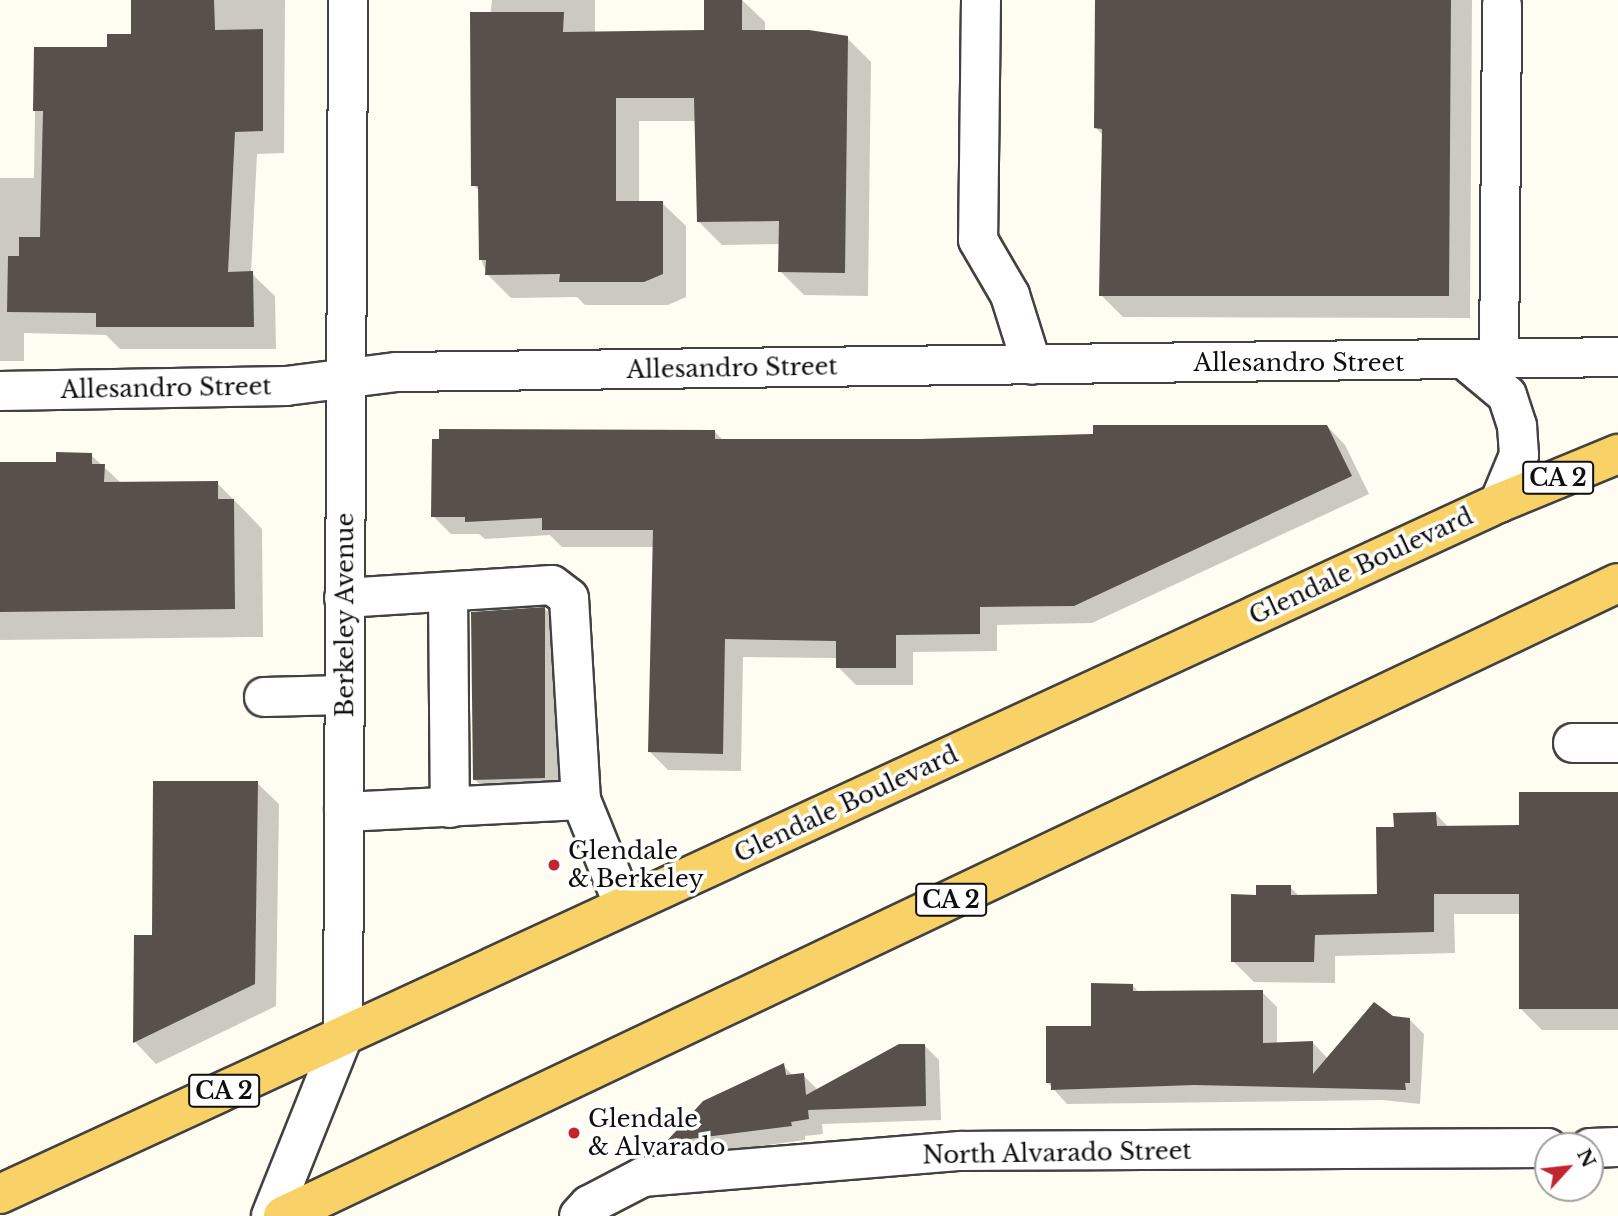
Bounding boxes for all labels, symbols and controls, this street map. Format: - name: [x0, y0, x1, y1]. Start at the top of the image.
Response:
- street label: Allesandro Street: [1194, 349, 1404, 377]
- street label: Allesandro Street: [626, 352, 838, 384]
- street label: Allesandro Street: [60, 372, 272, 404]
- road number: CA 2: [1521, 458, 1595, 498]
- street label: Glendale Boulevard: [1245, 502, 1477, 630]
- street label: Berkeley Avenue: [331, 512, 359, 718]
- street label: Glendale Boulevard: [730, 740, 962, 868]
- place label: Glendale & Berkeley: [568, 837, 704, 893]
- marker: Glendale & Berkeley: [546, 857, 562, 873]
- road number: CA 2: [914, 880, 988, 920]
- road number: CA 2: [187, 1072, 261, 1110]
- place label: Glendale & Alvarado: [588, 1105, 726, 1161]
- marker: Glendale & Alvarado: [566, 1125, 582, 1141]
- north arrow: [1534, 1132, 1604, 1202]
- street label: North Alvarado Street: [922, 1136, 1192, 1170]
- text: N: [1572, 1145, 1601, 1171]

